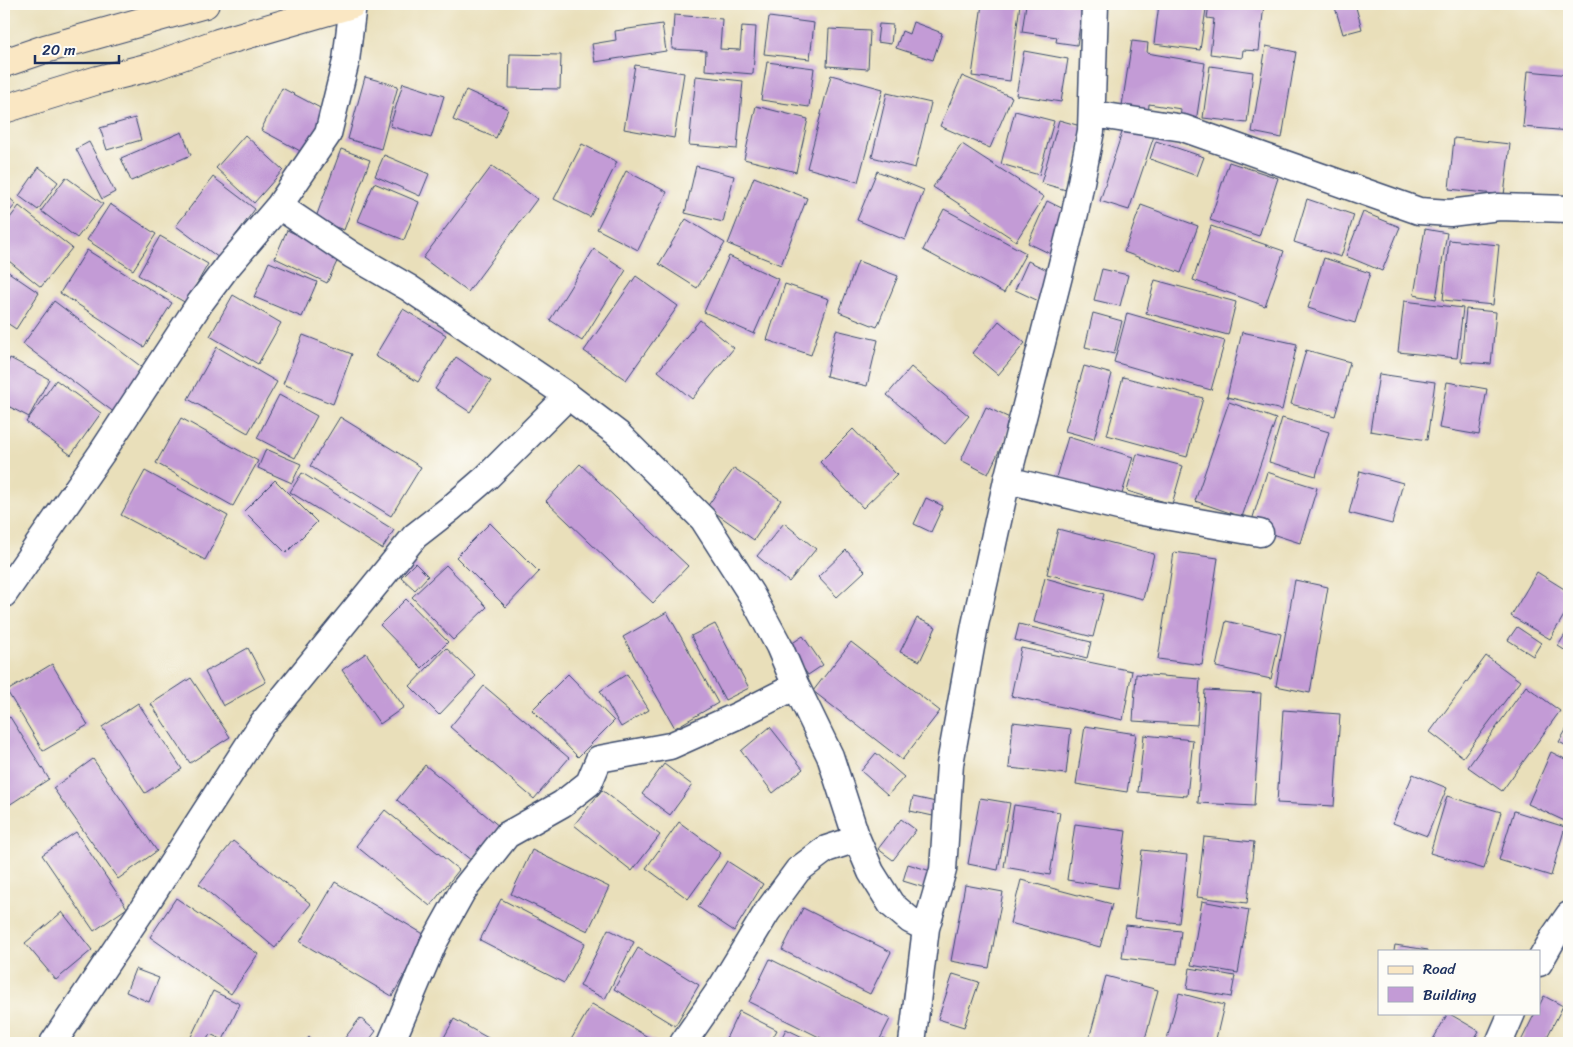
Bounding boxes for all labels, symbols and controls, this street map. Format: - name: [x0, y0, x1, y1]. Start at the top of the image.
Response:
- scale bar: [35, 32, 119, 64]
- text: 20 m: [42, 37, 76, 63]
- legend: [1378, 950, 1540, 1014]
- text: Road: [1423, 956, 1456, 982]
- text: Building: [1423, 982, 1477, 1008]

